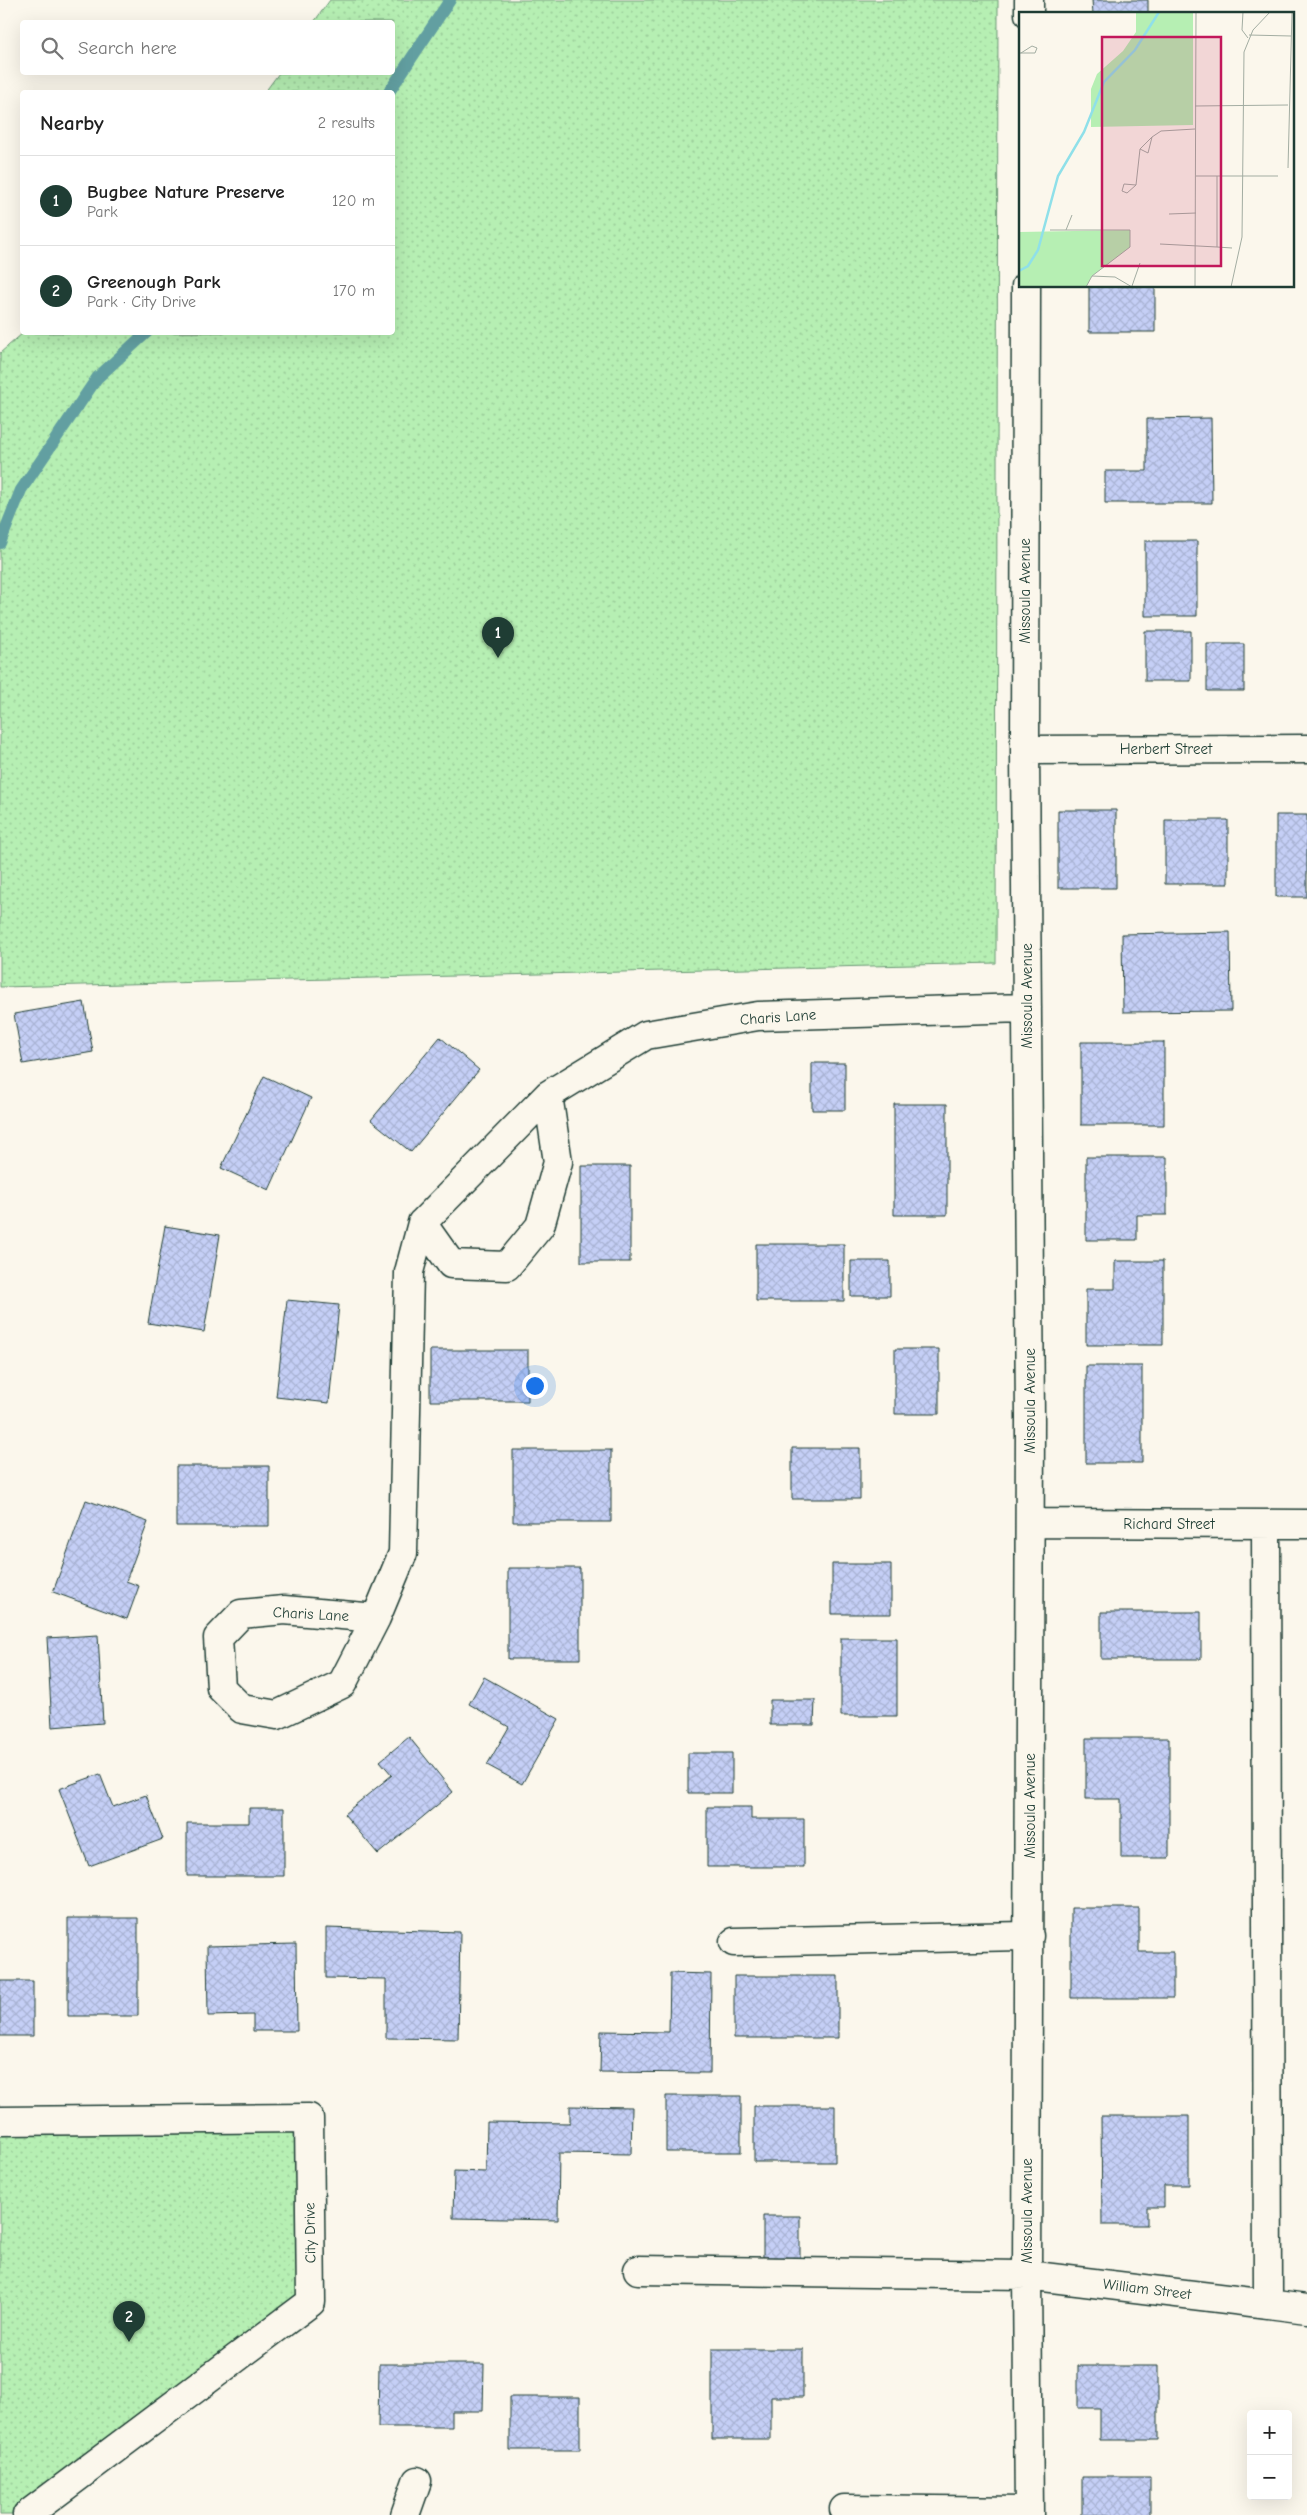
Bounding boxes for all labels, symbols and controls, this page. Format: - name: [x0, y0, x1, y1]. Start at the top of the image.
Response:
- inset map: [1019, 12, 1294, 288]
- search box: [20, 20, 395, 75]
- icon: search: [38, 34, 66, 62]
- text: Search here: [78, 37, 177, 59]
- text: Nearby: [40, 111, 104, 135]
- text: 2 results: [318, 114, 375, 132]
- text: Bugbee Nature Preserve: [87, 181, 285, 203]
- text: 1: [53, 192, 59, 210]
- text: 120 m: [332, 192, 375, 210]
- text: Park: [87, 203, 118, 221]
- text: Greenough Park: [87, 271, 220, 293]
- text: 2: [52, 282, 60, 300]
- text: 170 m: [333, 282, 375, 300]
- text: Park · City Drive: [87, 293, 196, 311]
- street label: Missoula Avenue: [1016, 538, 1034, 644]
- pin: 1: [482, 617, 514, 658]
- street label: Herbert Street: [1120, 740, 1213, 758]
- street label: Missoula Avenue: [1018, 943, 1036, 1049]
- street label: Charis Lane: [739, 1005, 817, 1029]
- street label: Missoula Avenue: [1021, 1348, 1039, 1454]
- your location: [522, 1373, 548, 1399]
- street label: Richard Street: [1123, 1515, 1215, 1533]
- street label: Charis Lane: [272, 1603, 350, 1625]
- street label: Missoula Avenue: [1021, 1753, 1039, 1859]
- street label: Missoula Avenue: [1018, 2158, 1036, 2264]
- street label: City Drive: [300, 2202, 320, 2264]
- street label: William Street: [1102, 2275, 1193, 2303]
- pin: 2: [113, 2301, 145, 2342]
- map controls: [1247, 2410, 1292, 2500]
- button: +: [1247, 2410, 1292, 2455]
- button: −: [1247, 2455, 1292, 2500]

